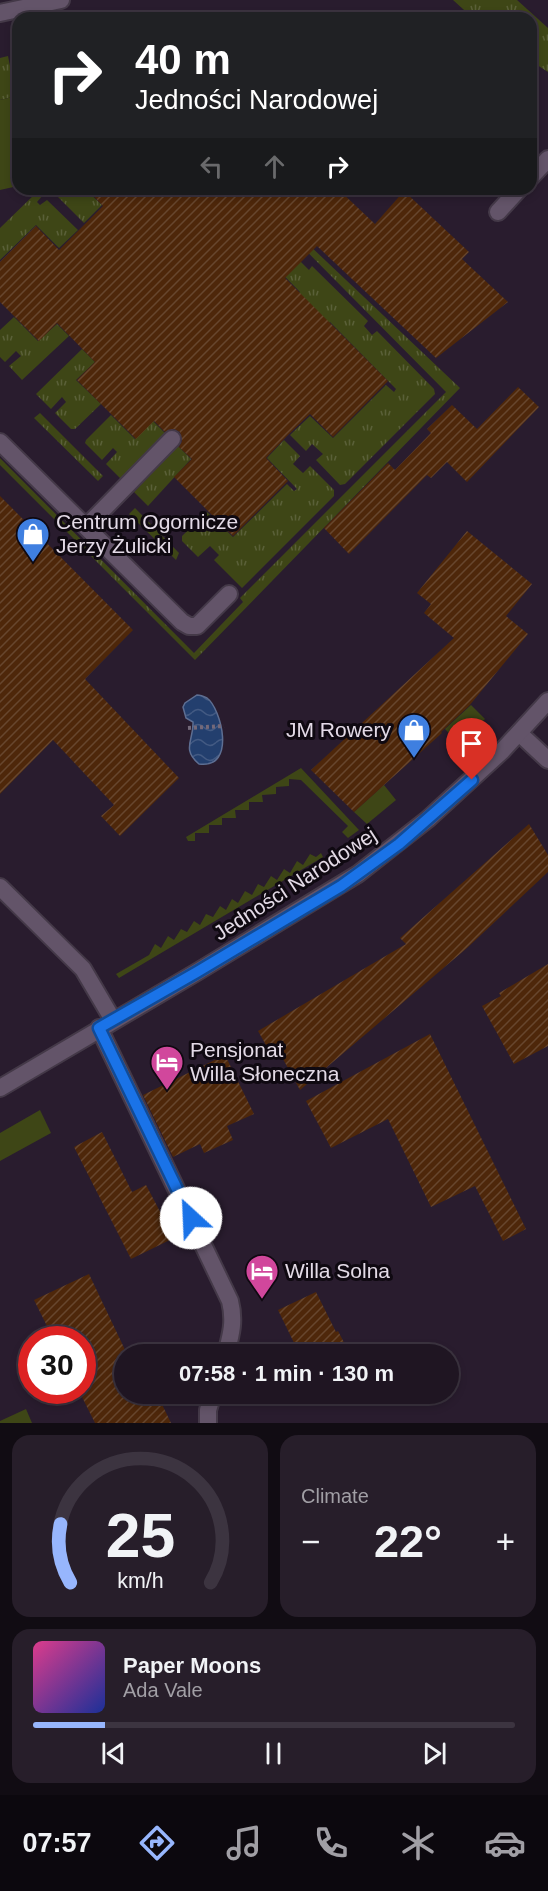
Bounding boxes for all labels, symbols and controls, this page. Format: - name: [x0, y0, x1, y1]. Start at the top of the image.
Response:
- icon: right: [36, 36, 114, 114]
- text: 40 m: [135, 36, 231, 83]
- text: Jedności Narodowej: [135, 85, 378, 115]
- icon: left: [195, 150, 228, 183]
- icon: ahead: [258, 150, 291, 183]
- icon: right: [321, 150, 354, 183]
- place label: Centrum Ogornicze Jerzy Żulicki: [56, 510, 238, 557]
- shop icon: Centrum Ogornicze Jerzy Żulicki: [15, 516, 51, 563]
- shop icon: JM Rowery: [396, 712, 432, 759]
- place label: JM Rowery: [286, 718, 391, 741]
- pin: [446, 718, 497, 780]
- icon: arrive: [455, 727, 488, 760]
- street label: Jedności Narodowej: [209, 822, 380, 945]
- place label: Pensjonat Willa Słoneczna: [190, 1038, 340, 1085]
- hotel icon: Pensjonat Willa Słoneczna: [149, 1044, 185, 1091]
- position arrow: [159, 1186, 223, 1250]
- hotel icon: Willa Solna: [244, 1253, 280, 1300]
- place label: Willa Solna: [285, 1259, 390, 1282]
- speed limit sign: 30: [18, 1326, 96, 1404]
- text: 07:58 · 1 min · 130 m: [179, 1361, 394, 1386]
- text: Climate: [301, 1485, 369, 1507]
- text: 25: [105, 1501, 175, 1570]
- text: 22°: [374, 1516, 442, 1567]
- text: −: [301, 1523, 320, 1560]
- text: +: [496, 1523, 515, 1560]
- text: km/h: [117, 1569, 163, 1593]
- text: Paper Moons: [123, 1653, 261, 1678]
- text: Ada Vale: [123, 1679, 203, 1701]
- icon: previous: [97, 1737, 130, 1770]
- icon: pause: [257, 1737, 290, 1770]
- icon: next: [418, 1737, 451, 1770]
- icon: directions: [136, 1822, 178, 1864]
- icon: music: [223, 1822, 265, 1864]
- icon: phone: [310, 1822, 352, 1864]
- icon: climate: [397, 1822, 439, 1864]
- icon: car: [484, 1822, 526, 1864]
- text: 07:57: [22, 1828, 91, 1858]

